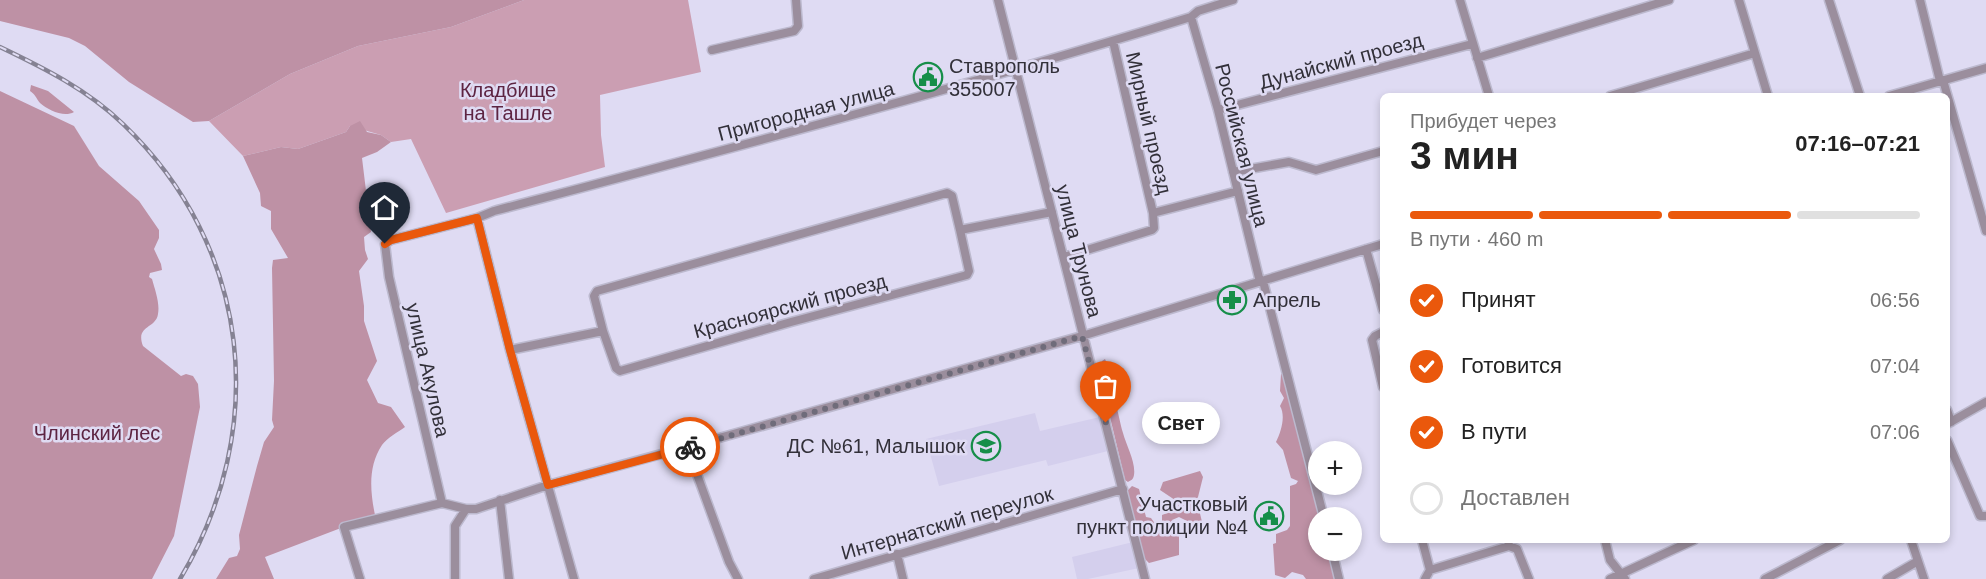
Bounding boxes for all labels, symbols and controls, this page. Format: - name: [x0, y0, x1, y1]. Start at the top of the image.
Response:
- street label: Дунайский проезд: [1257, 29, 1425, 93]
- street label: Мирный проезд: [1122, 50, 1176, 197]
- place label: Ставрополь 355007: [949, 55, 1060, 100]
- public building icon: Ставрополь 355007: [912, 61, 944, 93]
- street label: Российская улица: [1211, 61, 1273, 230]
- street label: Пригородная улица: [715, 77, 897, 145]
- park label: Кладбище на Ташле: [460, 79, 556, 124]
- text: Прибудет через: [1410, 110, 1556, 132]
- text: 07:16–07:21: [1795, 131, 1920, 156]
- text: 3 мин: [1410, 134, 1519, 177]
- pin: [359, 182, 410, 244]
- street label: улица Трунова: [1052, 182, 1106, 321]
- icon: home: [368, 191, 401, 224]
- text: В пути · 460 m: [1410, 228, 1543, 250]
- street label: Красноярский проезд: [691, 270, 889, 342]
- pharmacy icon: Апрель: [1216, 284, 1248, 316]
- icon: check: [1410, 284, 1443, 317]
- text: Принят: [1461, 287, 1535, 312]
- place label: Апрель: [1253, 289, 1321, 311]
- text: 06:56: [1870, 289, 1920, 311]
- street label: улица Акулова: [402, 301, 454, 440]
- icon: check: [1410, 350, 1443, 383]
- text: Готовится: [1461, 353, 1562, 378]
- text: 07:04: [1870, 355, 1920, 377]
- pin: [1080, 361, 1131, 423]
- icon: bag: [1089, 370, 1122, 403]
- callout: Свет: [1142, 402, 1220, 444]
- text: Свет: [1157, 412, 1205, 434]
- icon: check: [1410, 416, 1443, 449]
- courier: [660, 417, 720, 477]
- text: В пути: [1461, 419, 1527, 444]
- text: 07:06: [1870, 421, 1920, 443]
- park label: Члинский лес: [34, 422, 160, 444]
- school or university icon: ДС №61, Малышок: [970, 430, 1002, 462]
- icon: bike: [674, 431, 707, 464]
- place label: ДС №61, Малышок: [787, 435, 965, 457]
- map controls: [1308, 441, 1362, 561]
- button: +: [1308, 441, 1362, 495]
- street label: Интернатский переулок: [839, 482, 1056, 564]
- text: Доставлен: [1461, 485, 1570, 510]
- place label: Участковый пункт полиции №4: [1076, 493, 1248, 538]
- public building icon: Участковый пункт полиции №4: [1253, 500, 1285, 532]
- button: −: [1308, 507, 1362, 561]

